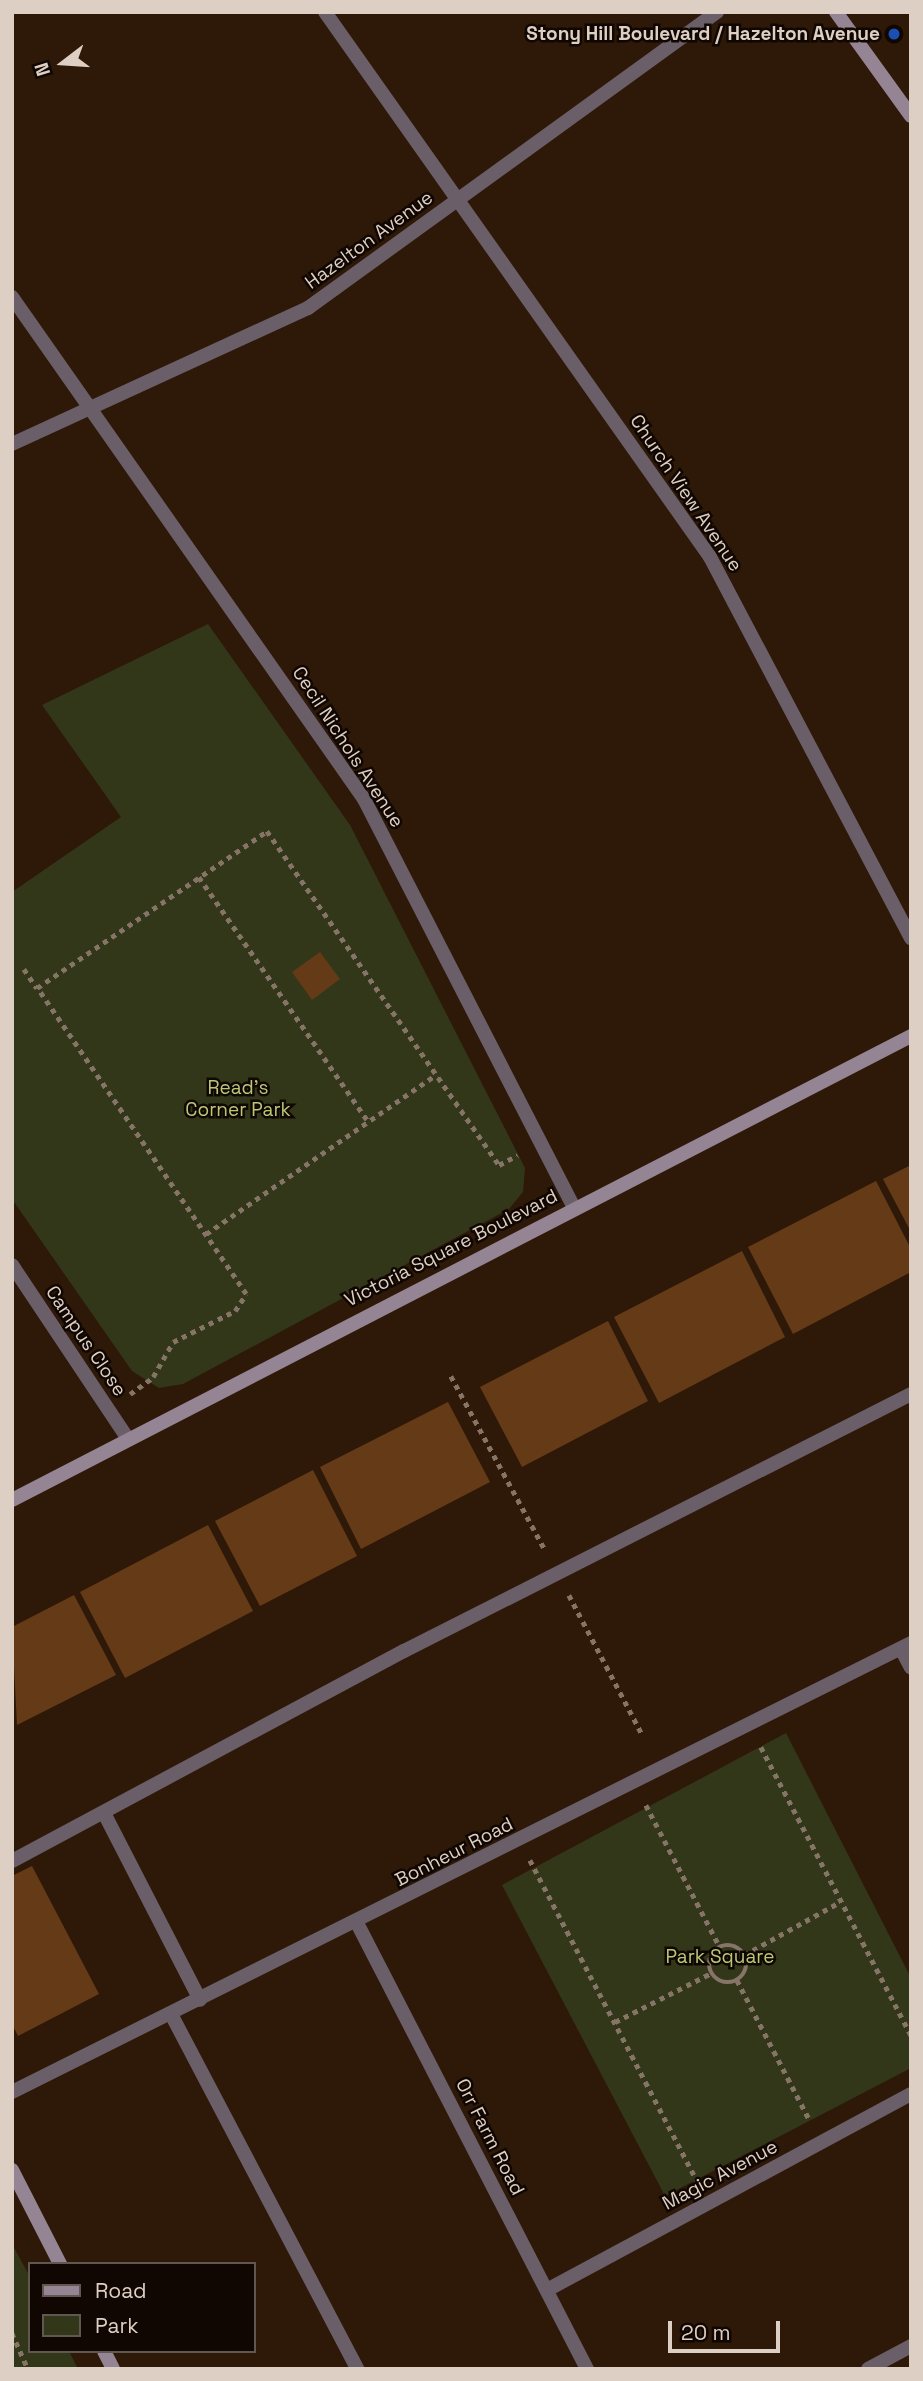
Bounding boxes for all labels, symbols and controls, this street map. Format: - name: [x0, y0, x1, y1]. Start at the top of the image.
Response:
- place label: Stony Hill Boulevard / Hazelton Avenue: [526, 23, 880, 45]
- marker: Stony Hill Boulevard / Hazelton Avenue: [886, 26, 902, 42]
- north arrow: [28, 28, 98, 98]
- text: N: [29, 60, 56, 79]
- street label: Hazelton Avenue: [301, 186, 437, 294]
- street label: Church View Avenue: [625, 410, 747, 576]
- street label: Cecil Nichols Avenue: [287, 662, 409, 832]
- park label: Read's Corner Park: [185, 1077, 291, 1121]
- street label: Victoria Square Boulevard: [341, 1184, 561, 1312]
- street label: Campus Close: [41, 1282, 131, 1400]
- street label: Bonheur Road: [391, 1813, 517, 1891]
- park label: Park Square: [666, 1946, 774, 1968]
- street label: Orr Farm Road: [451, 2075, 529, 2199]
- street label: Magic Avenue: [658, 2135, 782, 2215]
- legend: [28, 2262, 256, 2353]
- text: Road: [95, 2277, 147, 2304]
- scale bar: [671, 2308, 783, 2352]
- text: Park: [95, 2312, 139, 2339]
- text: 20 m: [681, 2319, 731, 2346]

